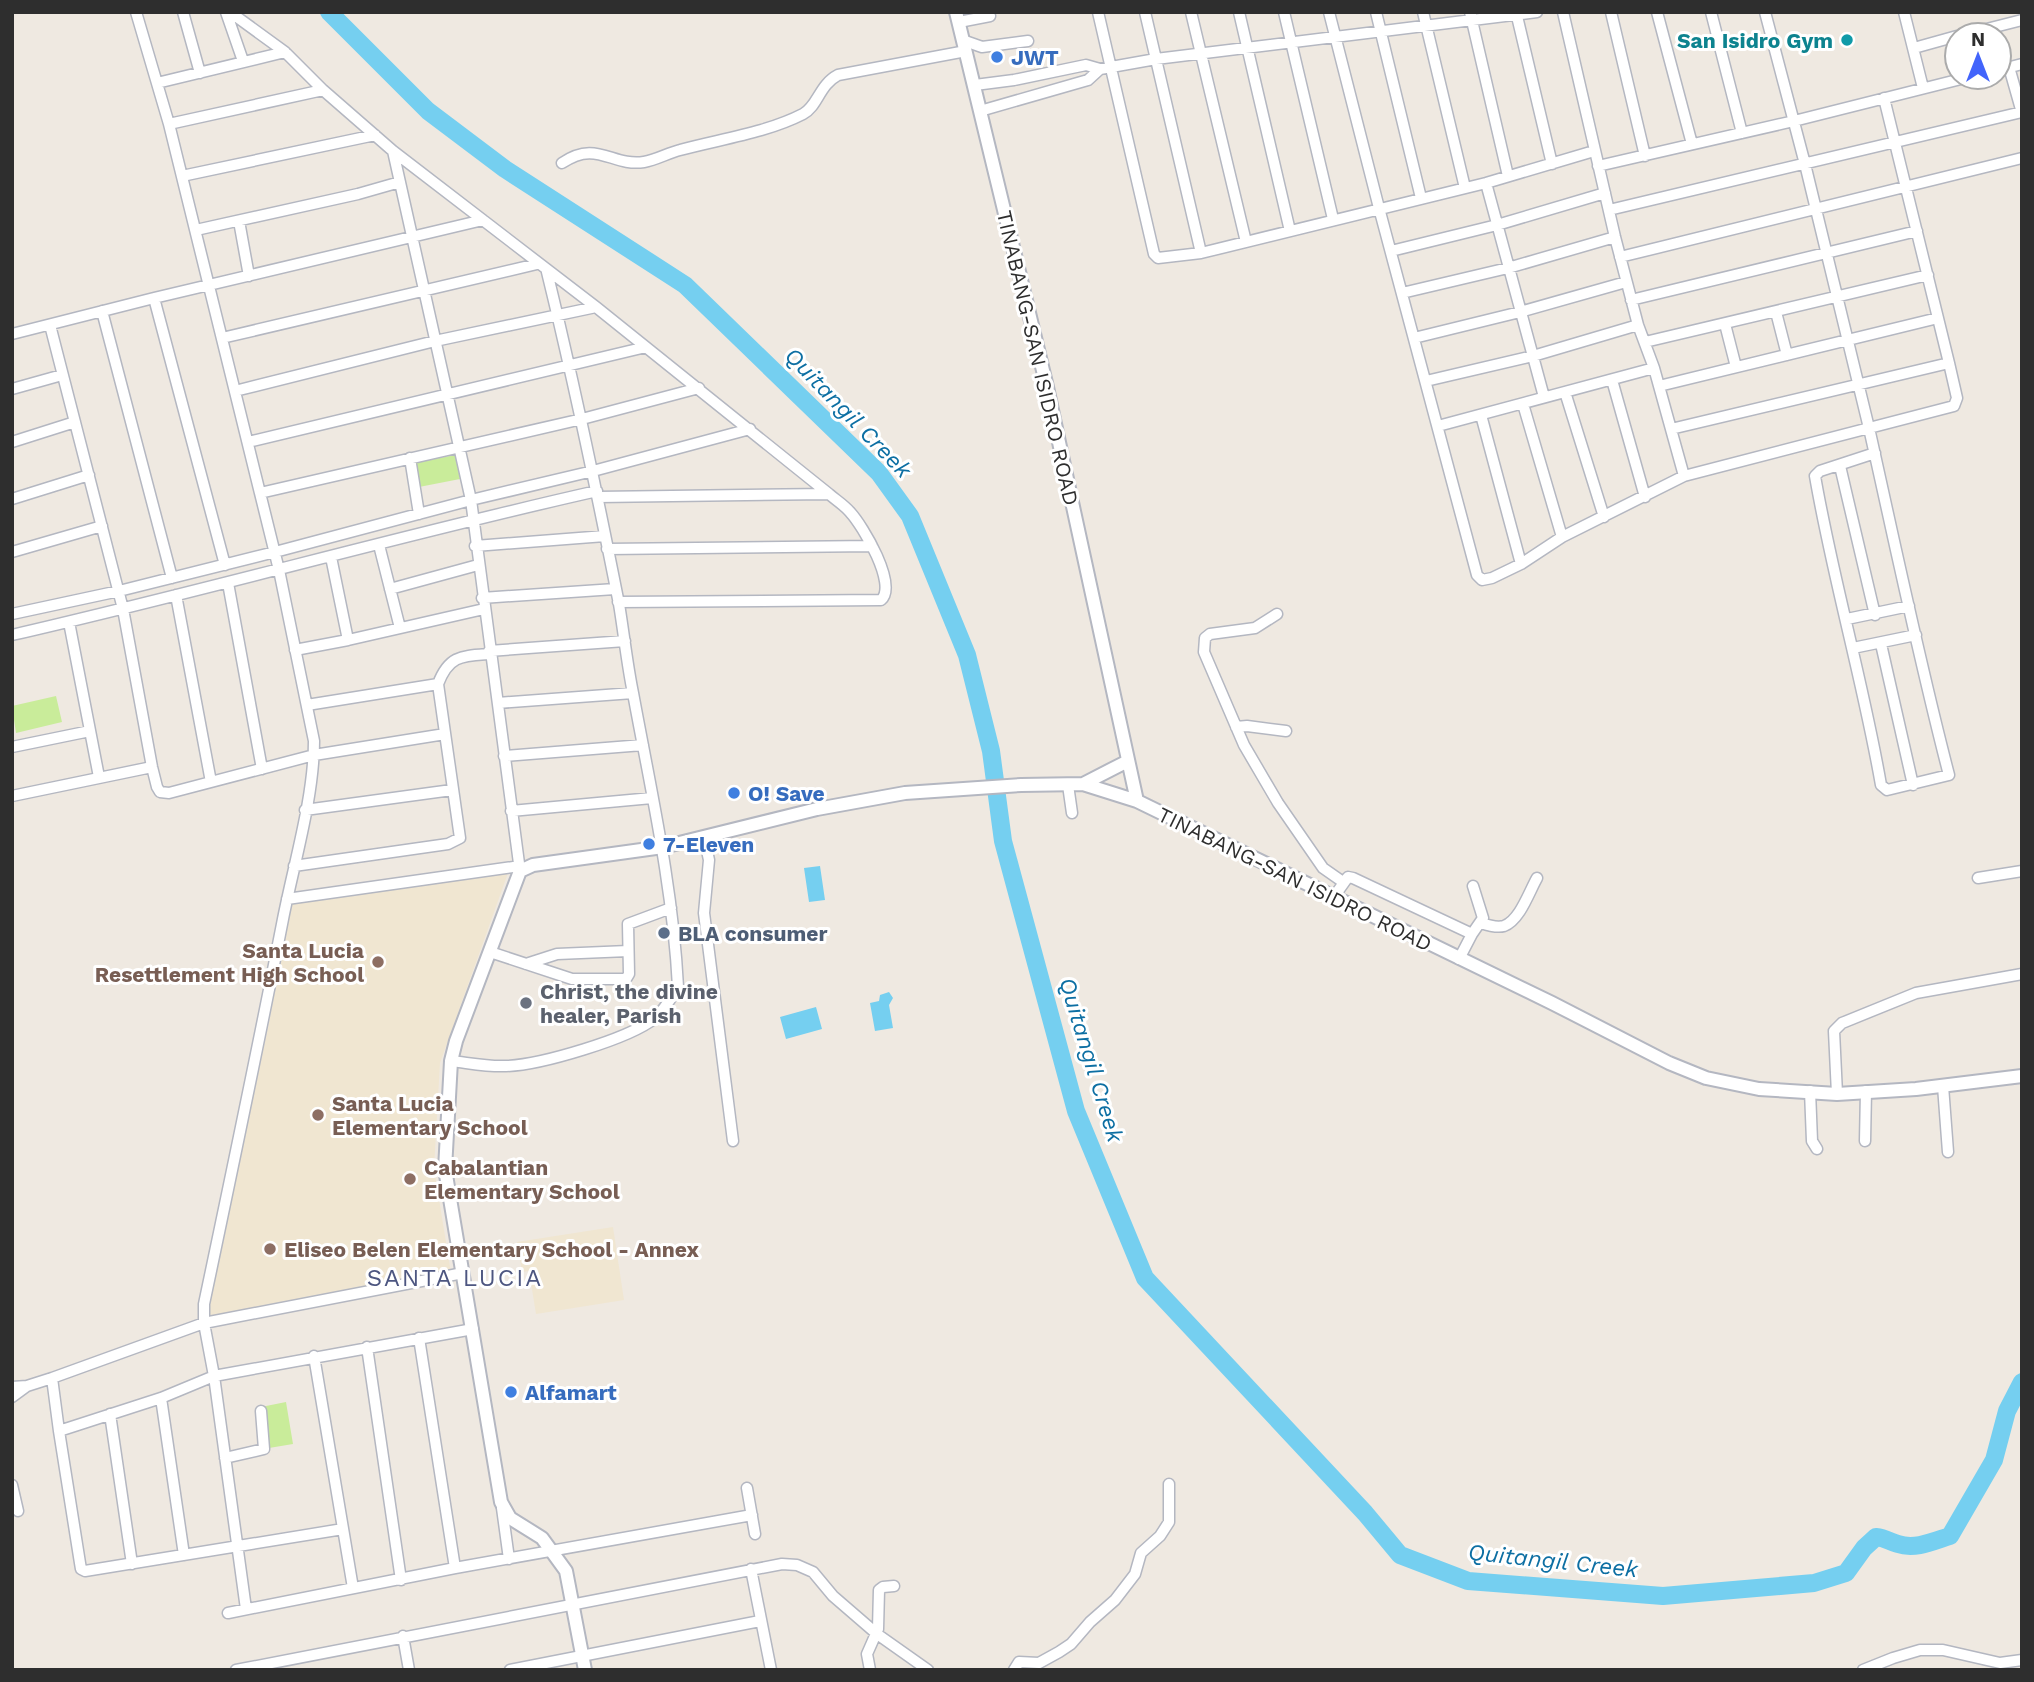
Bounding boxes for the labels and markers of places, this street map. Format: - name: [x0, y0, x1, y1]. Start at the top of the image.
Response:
- place label: San Isidro Gym: [1677, 28, 1833, 53]
- marker: San Isidro Gym: [1839, 32, 1855, 48]
- place label: JWT: [1011, 45, 1059, 70]
- marker: JWT: [989, 49, 1005, 65]
- place label: O! Save: [748, 781, 825, 806]
- marker: O! Save: [726, 785, 742, 801]
- place label: 7-Eleven: [663, 832, 754, 857]
- marker: 7-Eleven: [641, 836, 657, 852]
- place label: BLA consumer: [678, 921, 827, 946]
- marker: BLA consumer: [656, 925, 672, 941]
- place label: Santa Lucia Resettlement High School: [95, 938, 365, 987]
- marker: Santa Lucia Resettlement High School: [370, 954, 386, 970]
- place label: Christ, the divine healer, Parish: [540, 979, 718, 1028]
- marker: Christ, the divine healer, Parish: [518, 995, 534, 1011]
- place label: Santa Lucia Elementary School: [332, 1091, 528, 1140]
- marker: Santa Lucia Elementary School: [310, 1107, 326, 1123]
- place label: Cabalantian Elementary School: [424, 1155, 620, 1204]
- marker: Cabalantian Elementary School: [402, 1171, 418, 1187]
- place label: Eliseo Belen Elementary School - Annex: [284, 1237, 699, 1262]
- marker: Eliseo Belen Elementary School - Annex: [262, 1241, 278, 1257]
- place label: Alfamart: [525, 1380, 617, 1405]
- marker: Alfamart: [503, 1384, 519, 1400]

